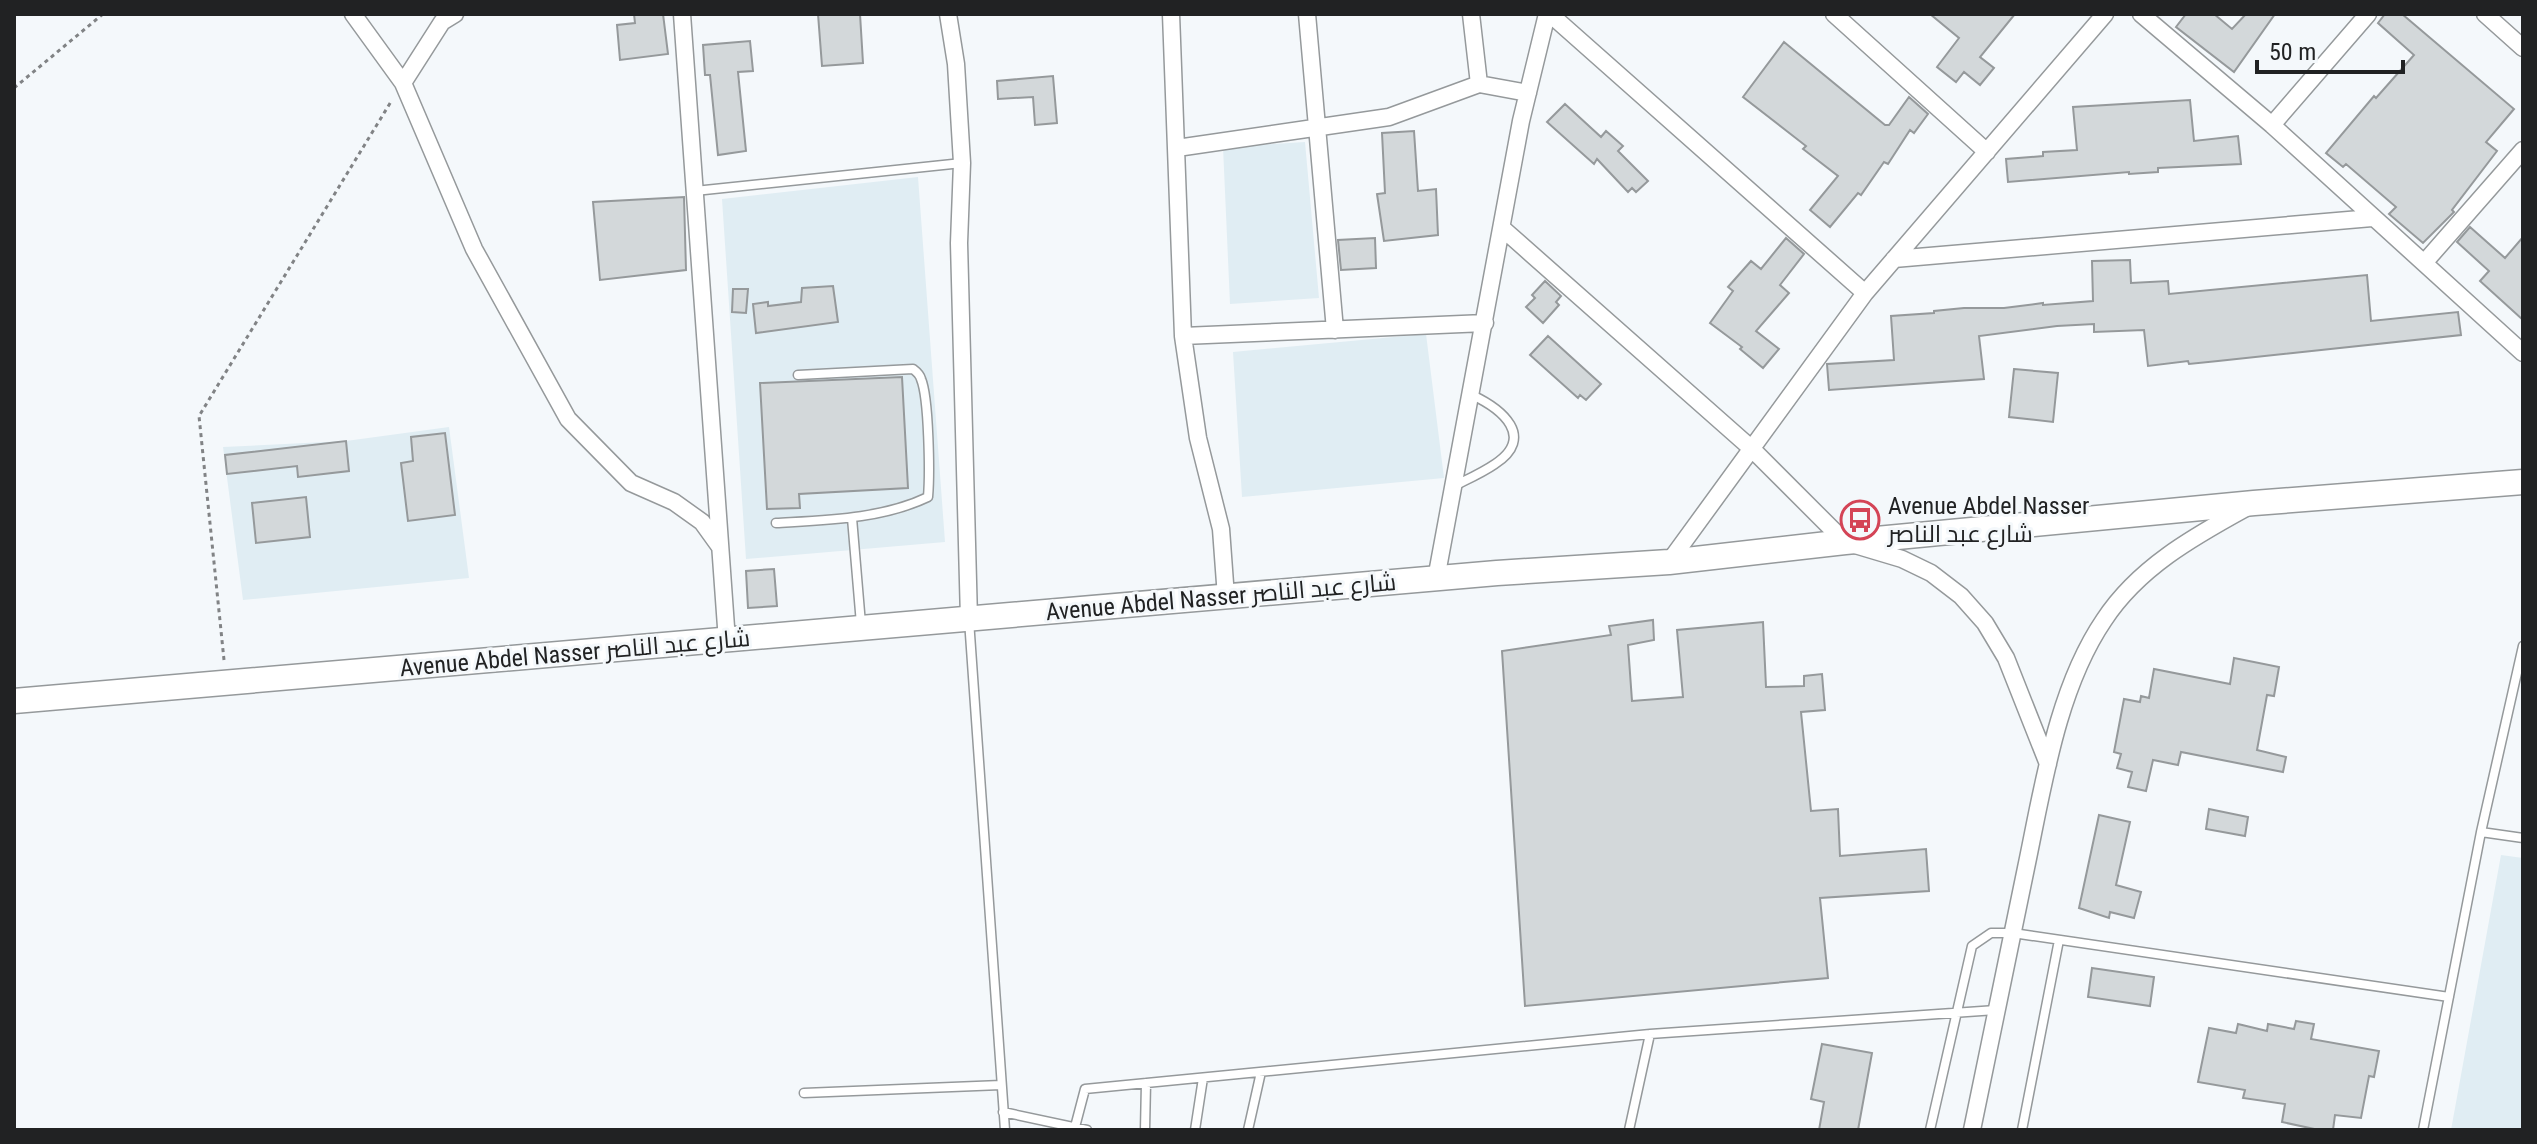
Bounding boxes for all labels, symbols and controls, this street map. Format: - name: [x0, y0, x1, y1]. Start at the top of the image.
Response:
- scale bar: [2257, 24, 2403, 74]
- text: 50 m: [2269, 38, 2316, 66]
- place label: Avenue Abdel Nasser شارع عبد الناصر: [1886, 492, 2089, 550]
- bus stop icon: Avenue Abdel Nasser شارع عبد الناصر: [1839, 499, 1881, 541]
- street label: Avenue Abdel Nasser شارع عبد الناصر: [1045, 568, 1398, 628]
- street label: Avenue Abdel Nasser شارع عبد الناصر: [399, 624, 752, 684]

